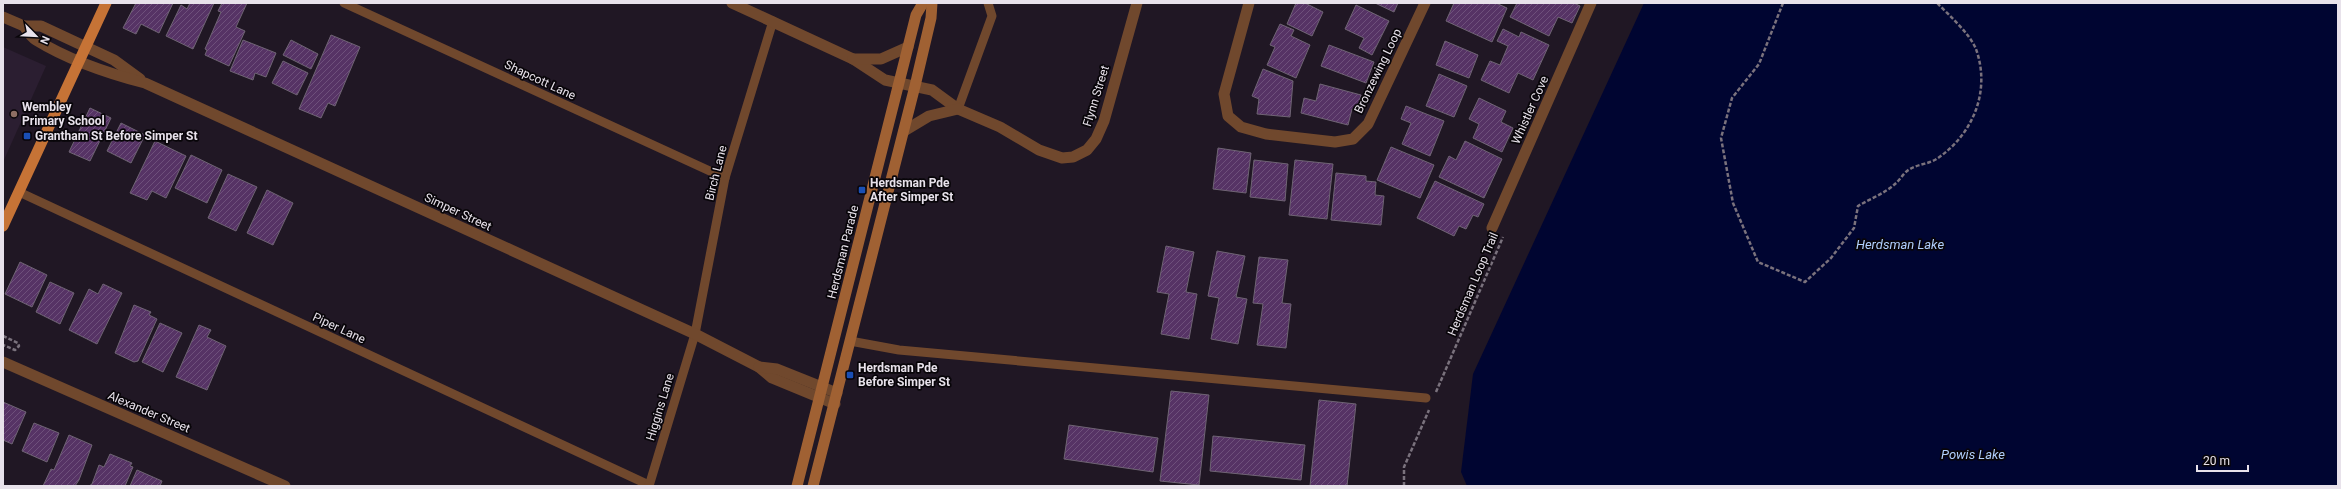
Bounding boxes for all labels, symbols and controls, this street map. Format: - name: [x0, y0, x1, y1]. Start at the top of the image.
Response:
- north arrow: [16, 16, 56, 56]
- street label: Bronzewing Loop: [1351, 26, 1405, 116]
- text: N: [37, 34, 52, 46]
- street label: Shapcott Lane: [502, 57, 578, 103]
- street label: Flynn Street: [1080, 64, 1112, 128]
- street label: Whistler Cove: [1509, 74, 1551, 146]
- place label: Wembley Primary School: [22, 100, 105, 128]
- marker: Wembley Primary School: [9, 109, 19, 119]
- place label: Grantham St Before Simper St: [35, 129, 198, 143]
- marker: Grantham St Before Simper St: [22, 131, 32, 141]
- street label: Birch Lane: [702, 144, 730, 202]
- place label: Herdsman Pde After Simper St: [870, 176, 953, 204]
- marker: Herdsman Pde After Simper St: [857, 185, 867, 195]
- street label: Simper Street: [422, 190, 494, 234]
- street label: Herdsman Parade: [825, 204, 861, 300]
- street label: Herdsman Loop Trail: [1445, 230, 1501, 338]
- water label: Herdsman Lake: [1856, 237, 1944, 252]
- street label: Piper Lane: [310, 310, 368, 346]
- place label: Herdsman Pde Before Simper St: [858, 361, 950, 389]
- marker: Herdsman Pde Before Simper St: [845, 370, 855, 380]
- street label: Higgins Lane: [643, 372, 677, 442]
- street label: Alexander Street: [106, 388, 192, 436]
- water label: Powis Lake: [1941, 447, 2005, 462]
- scale bar: [2197, 447, 2248, 473]
- text: 20 m: [2203, 454, 2230, 468]

